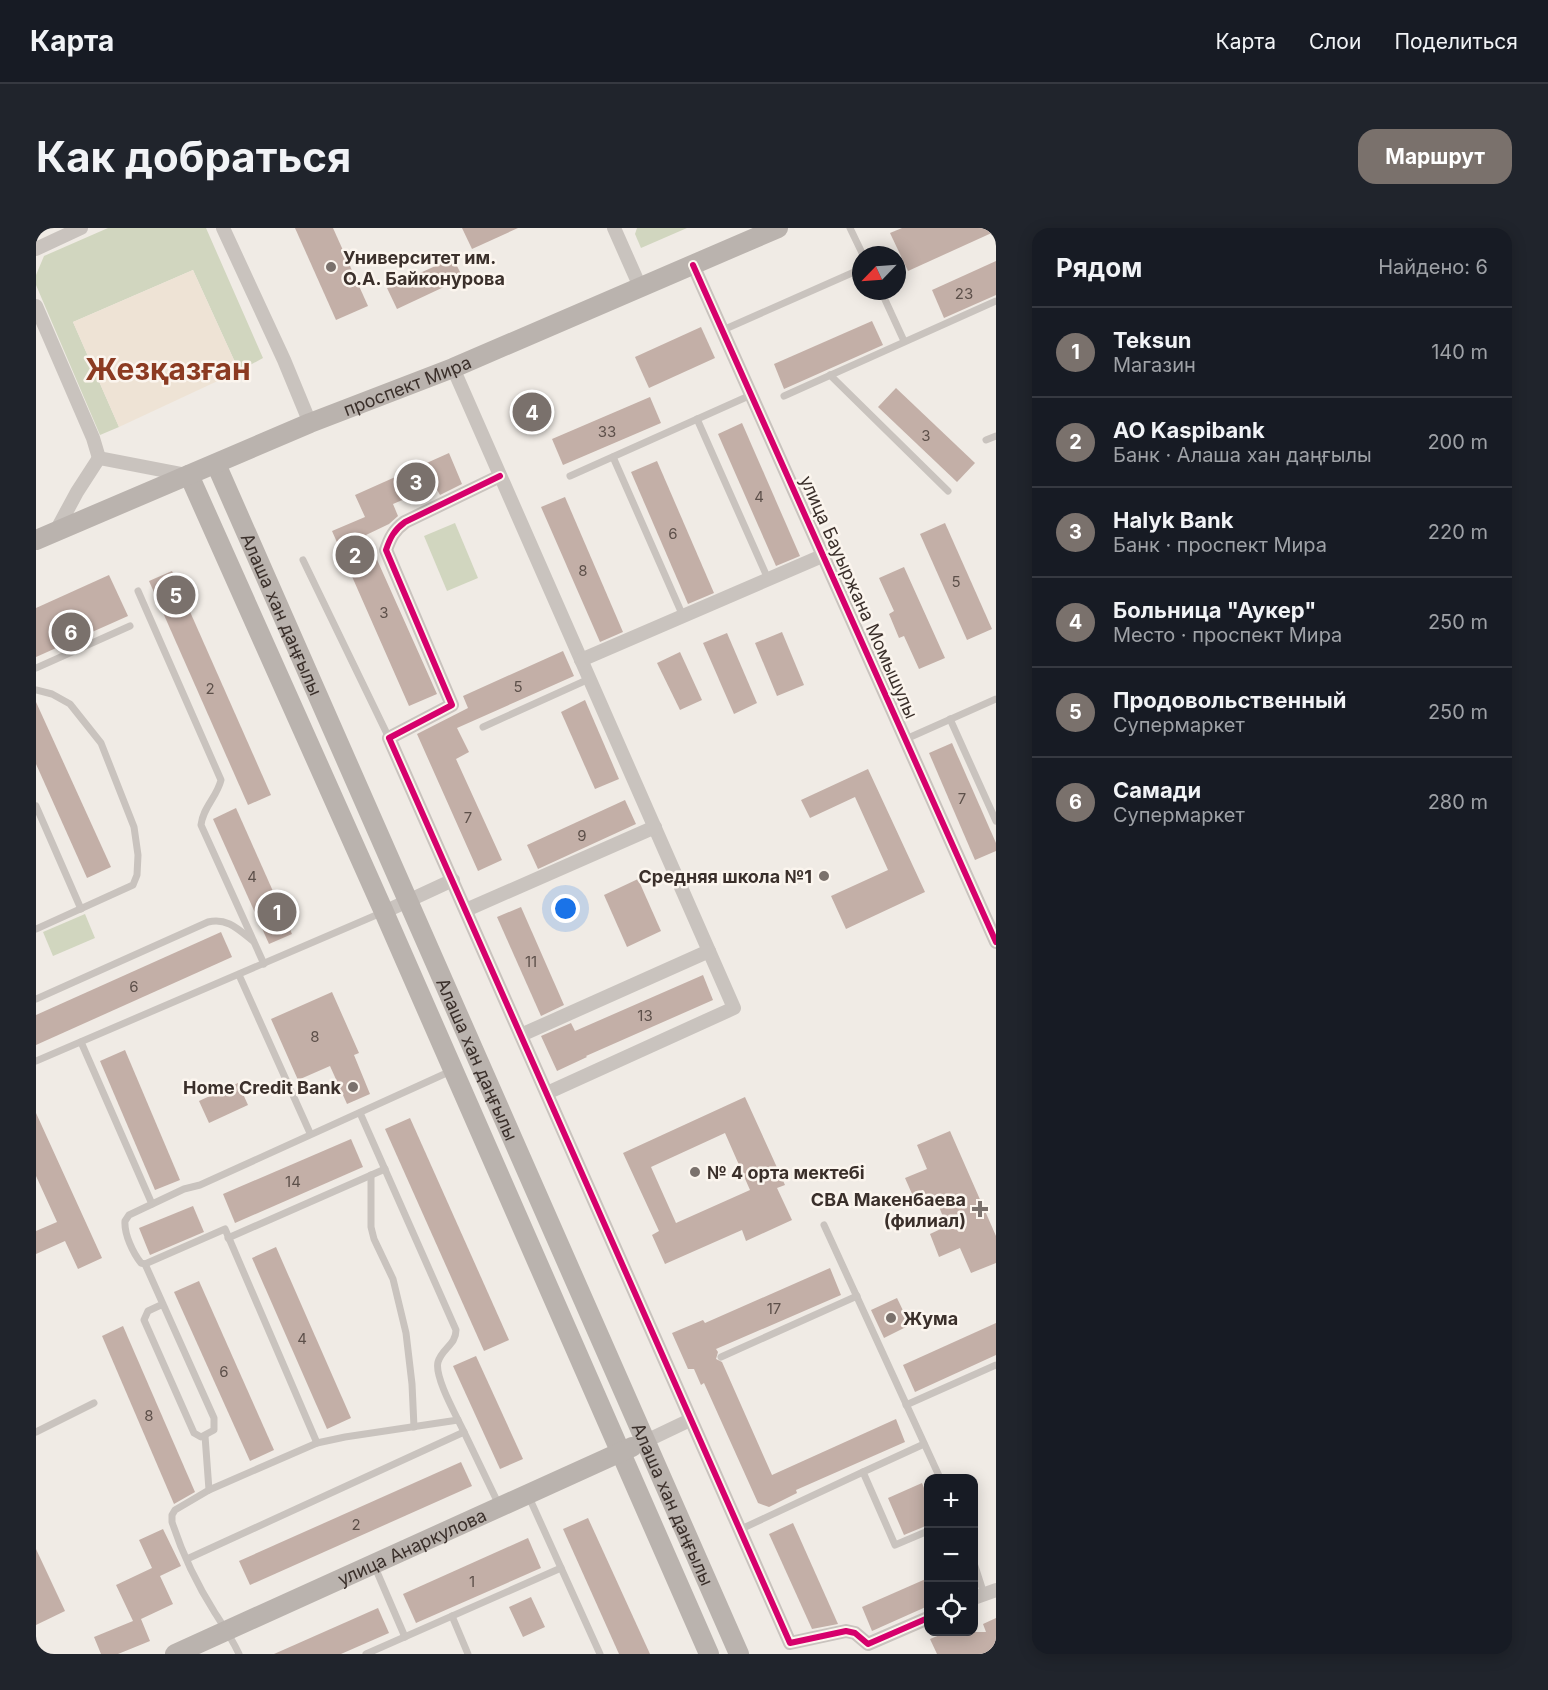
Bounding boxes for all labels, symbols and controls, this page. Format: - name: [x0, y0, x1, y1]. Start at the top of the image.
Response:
- text: Карта: [30, 24, 114, 58]
- text: Карта: [1216, 29, 1276, 54]
- text: Слои: [1309, 29, 1361, 54]
- text: Поделиться: [1394, 29, 1518, 54]
- button: Маршрут: [1358, 129, 1512, 184]
- text: Как добраться: [36, 131, 351, 182]
- north arrow: [852, 246, 906, 300]
- place label: Университет им. О.А. Байконурова: [343, 247, 505, 289]
- text: Рядом: [1056, 252, 1142, 283]
- text: Найдено: 6: [1378, 255, 1488, 279]
- marker: Университет им. О.А. Байконурова: [324, 260, 338, 274]
- house number: 23: [955, 284, 973, 303]
- text: Teksun: [1113, 327, 1192, 353]
- text: 1: [1071, 340, 1080, 364]
- text: 140 m: [1431, 340, 1488, 364]
- district label: Жезқазған: [85, 351, 251, 387]
- street label: проспект Мира: [340, 351, 474, 420]
- text: Магазин: [1113, 353, 1196, 377]
- pin: 4: [512, 390, 552, 435]
- text: AO Kaspibank: [1113, 417, 1265, 443]
- house number: 33: [598, 422, 616, 441]
- house number: 3: [921, 426, 931, 445]
- text: 2: [1069, 430, 1082, 454]
- text: 200 m: [1427, 430, 1488, 454]
- text: Банк · Алаша хан даңғылы: [1113, 443, 1372, 467]
- pin: 3: [396, 460, 436, 504]
- street label: улица Бауыржана Момышулы: [796, 472, 922, 722]
- house number: 4: [754, 487, 764, 506]
- text: Halyk Bank: [1113, 507, 1233, 533]
- text: 3: [1069, 520, 1082, 544]
- text: 220 m: [1428, 520, 1488, 544]
- house number: 6: [668, 524, 678, 543]
- street label: Алаша хан даңғылы: [237, 530, 327, 699]
- pin: 2: [336, 532, 374, 578]
- text: Банк · проспект Мира: [1113, 533, 1327, 557]
- house number: 8: [578, 561, 588, 580]
- pin: 5: [156, 572, 196, 617]
- house number: 5: [951, 572, 961, 591]
- text: Больница "Аукер": [1113, 597, 1316, 623]
- house number: 3: [379, 603, 389, 622]
- pin: 6: [51, 610, 90, 654]
- text: 4: [1069, 610, 1082, 634]
- text: 250 m: [1428, 610, 1488, 634]
- text: Место · проспект Мира: [1113, 623, 1342, 647]
- house number: 5: [513, 677, 523, 696]
- house number: 2: [205, 679, 215, 698]
- text: Продовольственный: [1113, 687, 1346, 713]
- text: 5: [1069, 700, 1082, 724]
- text: 250 m: [1428, 700, 1488, 724]
- text: Супермаркет: [1113, 713, 1245, 737]
- text: Самади: [1113, 777, 1201, 803]
- house number: 7: [958, 789, 966, 808]
- text: 6: [1069, 790, 1082, 814]
- text: 280 m: [1428, 790, 1488, 814]
- text: Супермаркет: [1113, 803, 1245, 827]
- house number: 7: [464, 808, 472, 827]
- house number: 9: [577, 826, 587, 845]
- place label: Средняя школа №1: [639, 866, 812, 887]
- house number: 4: [247, 867, 257, 886]
- marker: Средняя школа №1: [817, 869, 831, 883]
- pin: 1: [258, 890, 296, 934]
- your location: [551, 894, 580, 923]
- house number: 11: [525, 952, 537, 971]
- street label: Алаша хан даңғылы: [433, 975, 522, 1144]
- house number: 6: [129, 977, 139, 996]
- house number: 13: [637, 1006, 653, 1025]
- house number: 8: [310, 1027, 320, 1046]
- place label: Home Credit Bank: [183, 1077, 342, 1098]
- marker: Home Credit Bank: [346, 1080, 360, 1094]
- place label: № 4 орта мектебі: [707, 1162, 865, 1183]
- marker: № 4 орта мектебі: [688, 1165, 702, 1179]
- house number: 14: [285, 1172, 301, 1191]
- place label: СВА Макенбаева (филиал): [811, 1189, 966, 1231]
- marker: СВА Макенбаева (филиал): [971, 1200, 989, 1218]
- house number: 17: [767, 1299, 781, 1318]
- place label: Жума: [903, 1308, 958, 1329]
- marker: Жума: [884, 1311, 898, 1325]
- house number: 4: [297, 1329, 307, 1348]
- house number: 6: [219, 1362, 229, 1381]
- house number: 8: [144, 1406, 154, 1425]
- street label: Алаша хан даңғылы: [628, 1419, 718, 1589]
- map controls: [924, 1474, 978, 1636]
- button: +: [924, 1474, 978, 1528]
- street label: улица Анаркулова: [334, 1504, 489, 1589]
- house number: 2: [351, 1515, 361, 1534]
- button: −: [924, 1528, 978, 1582]
- house number: 1: [469, 1572, 475, 1591]
- button: locate: [924, 1582, 978, 1636]

